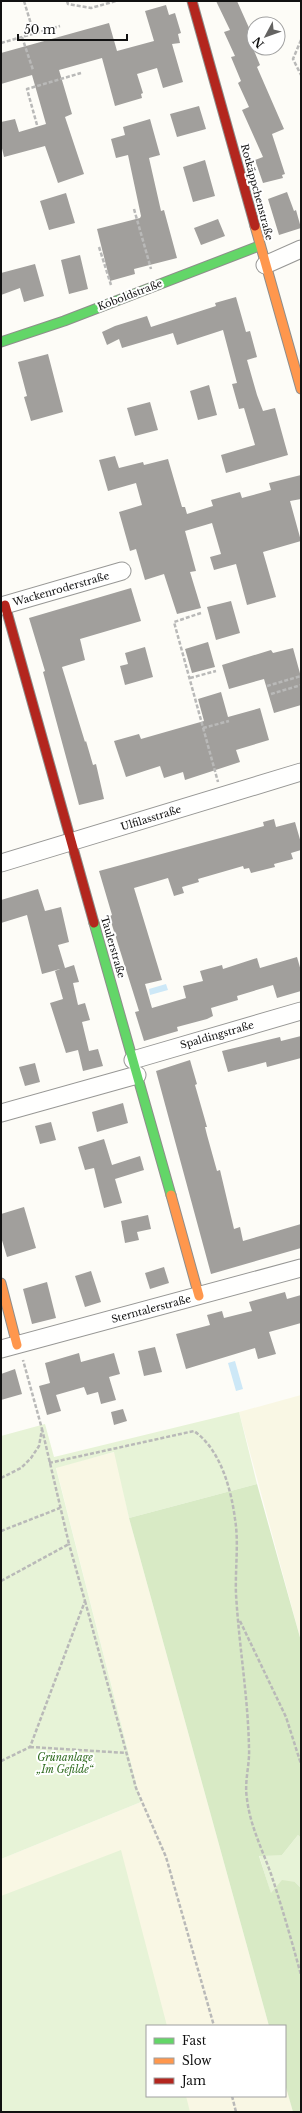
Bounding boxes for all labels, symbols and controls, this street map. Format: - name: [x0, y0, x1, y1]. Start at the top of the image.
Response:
- scale bar: [18, 16, 127, 42]
- north arrow: [246, 16, 286, 56]
- text: 50 m: [24, 22, 56, 37]
- text: N: [249, 34, 267, 51]
- street label: Rotkäppchenstraße: [238, 142, 276, 242]
- street label: Koboldstraße: [96, 277, 164, 313]
- street label: Wackenroderstraße: [10, 569, 111, 609]
- street label: Ulfilasstraße: [119, 803, 183, 833]
- street label: Taulerstraße: [98, 914, 128, 980]
- street label: Spaldingstraße: [179, 1018, 256, 1052]
- street label: Sterntalerstraße: [110, 1292, 192, 1326]
- park label: Grünanlage „Im Gefilde“: [36, 1751, 95, 1776]
- legend: [146, 2025, 286, 2097]
- text: Fast: [182, 2033, 207, 2048]
- text: Slow: [182, 2053, 212, 2068]
- text: Jam: [180, 2073, 206, 2088]

